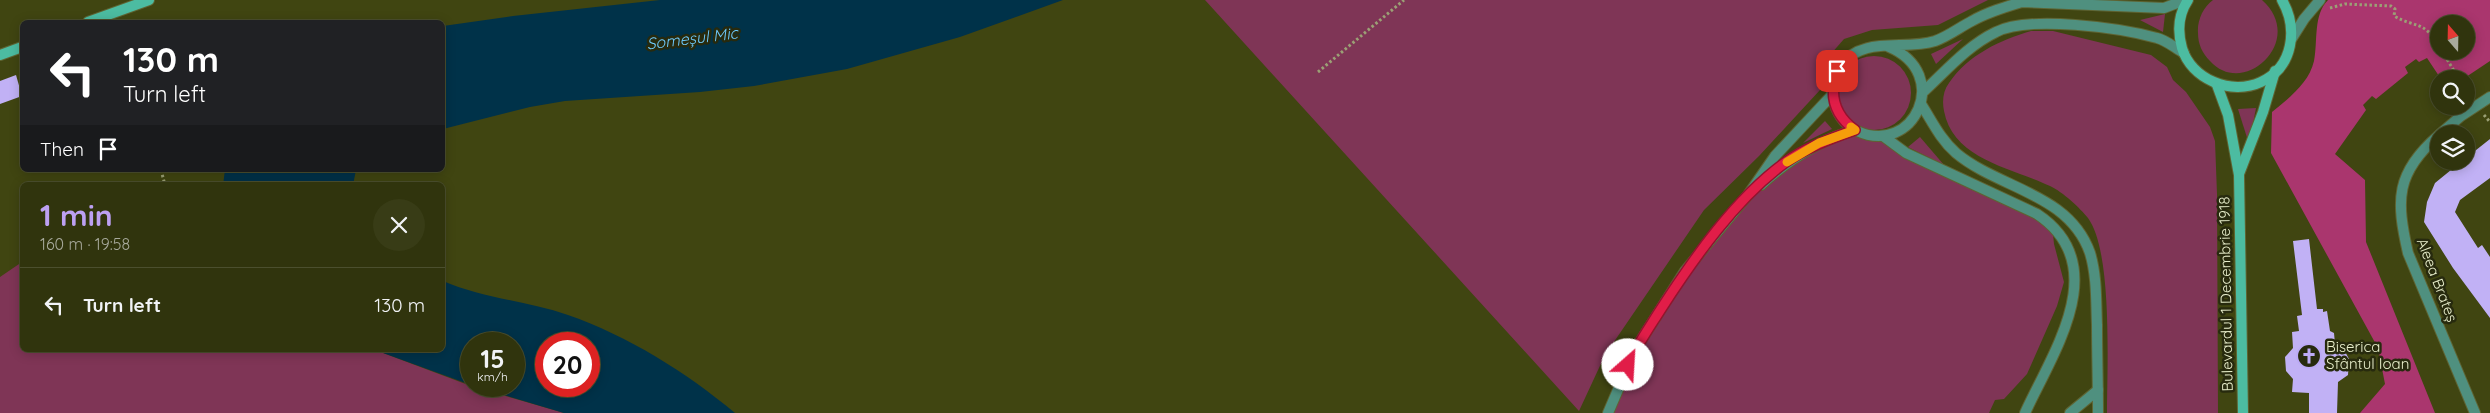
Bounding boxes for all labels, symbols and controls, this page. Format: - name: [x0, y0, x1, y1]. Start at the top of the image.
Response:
- north arrow: [2430, 15, 2475, 60]
- map controls: [2430, 15, 2475, 170]
- water label: Someșul Mic: [645, 22, 741, 54]
- text: 130 m: [123, 37, 219, 81]
- icon: left: [40, 40, 105, 105]
- pin: [1816, 50, 1858, 92]
- icon: arrive: [1823, 57, 1851, 85]
- button: search: [2430, 70, 2475, 115]
- text: Turn left: [123, 80, 206, 108]
- button: layers: [2430, 125, 2475, 170]
- icon: arrive: [94, 135, 122, 163]
- text: Then: [40, 137, 84, 161]
- text: 1 min: [40, 196, 113, 234]
- street label: Bulevardul 1 Decembrie 1918: [2214, 196, 2237, 392]
- button: close: [373, 199, 425, 251]
- text: 160 m · 19:58: [40, 234, 130, 254]
- street label: Aleea Brateș: [2413, 235, 2462, 324]
- icon: left: [40, 291, 68, 319]
- text: Turn left: [83, 293, 161, 317]
- text: 130 m: [374, 293, 425, 317]
- speed limit sign: 20: [535, 332, 600, 397]
- place label: Biserica Sfântul Ioan: [2326, 337, 2409, 373]
- position arrow: [1601, 338, 1653, 390]
- text: 15: [480, 343, 505, 374]
- church icon: Biserica Sfântul Ioan: [2296, 343, 2322, 369]
- text: km/h: [477, 369, 508, 384]

